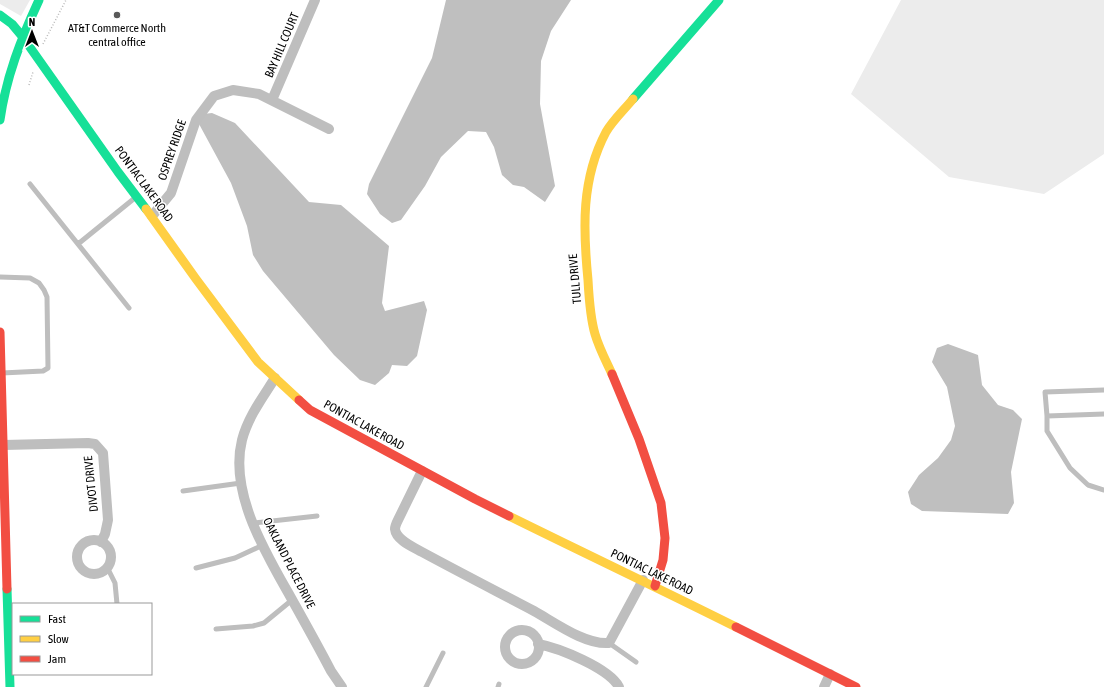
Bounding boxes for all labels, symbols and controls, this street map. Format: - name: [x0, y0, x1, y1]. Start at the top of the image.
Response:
- marker: AT&T Commerce North central office: [112, 10, 122, 20]
- street label: BAY HILL COURT: [262, 10, 302, 80]
- north arrow: [12, 12, 52, 52]
- text: N: [29, 16, 35, 28]
- place label: AT&T Commerce North central office: [68, 21, 166, 49]
- street label: OSPREY RIDGE: [155, 118, 189, 182]
- street label: PONTIAC LAKE ROAD: [112, 144, 176, 225]
- street label: TULL DRIVE: [566, 253, 584, 305]
- street label: PONTIAC LAKE ROAD: [321, 397, 407, 453]
- street label: DIVOT DRIVE: [81, 455, 101, 513]
- street label: OAKLAND PLACE DRIVE: [260, 515, 318, 611]
- street label: PONTIAC LAKE ROAD: [609, 546, 696, 598]
- legend: [12, 603, 152, 675]
- text: Fast: [48, 612, 66, 626]
- text: Slow: [48, 632, 69, 646]
- text: Jam: [48, 652, 66, 666]

